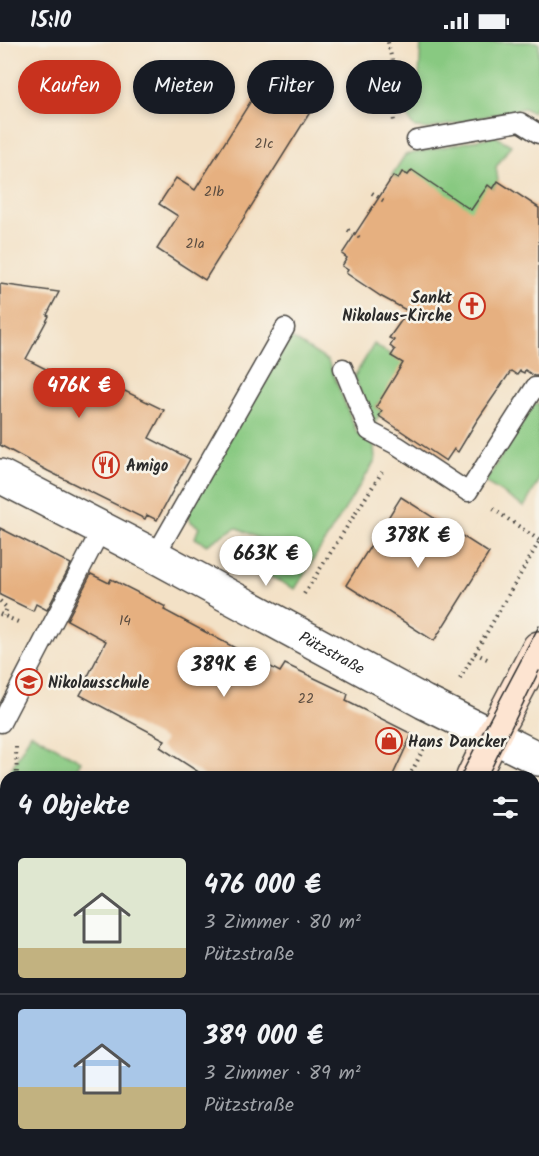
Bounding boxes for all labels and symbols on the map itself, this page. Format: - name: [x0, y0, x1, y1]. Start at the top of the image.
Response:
- house number: 21c: [255, 133, 273, 155]
- house number: 21b: [204, 181, 225, 203]
- house number: 21a: [185, 233, 205, 255]
- place label: Sankt Nikolaus-Kirche: [342, 286, 453, 329]
- church icon: Sankt Nikolaus-Kirche: [457, 291, 487, 321]
- pin: 476K €: [30, 368, 128, 419]
- restaurant icon: Amigo: [91, 450, 121, 480]
- place label: Amigo: [126, 454, 168, 479]
- pin: 378K €: [369, 518, 467, 569]
- pin: 663K €: [217, 536, 315, 587]
- house number: 14: [119, 610, 131, 632]
- street label: Pützstraße: [294, 625, 369, 682]
- pin: 389K €: [175, 647, 273, 698]
- school or university icon: Nikolausschule: [14, 667, 44, 697]
- place label: Nikolausschule: [48, 671, 149, 696]
- house number: 22: [298, 688, 314, 710]
- shop icon: Hans Dancker: [374, 726, 404, 756]
- place label: Hans Dancker: [408, 730, 507, 755]

